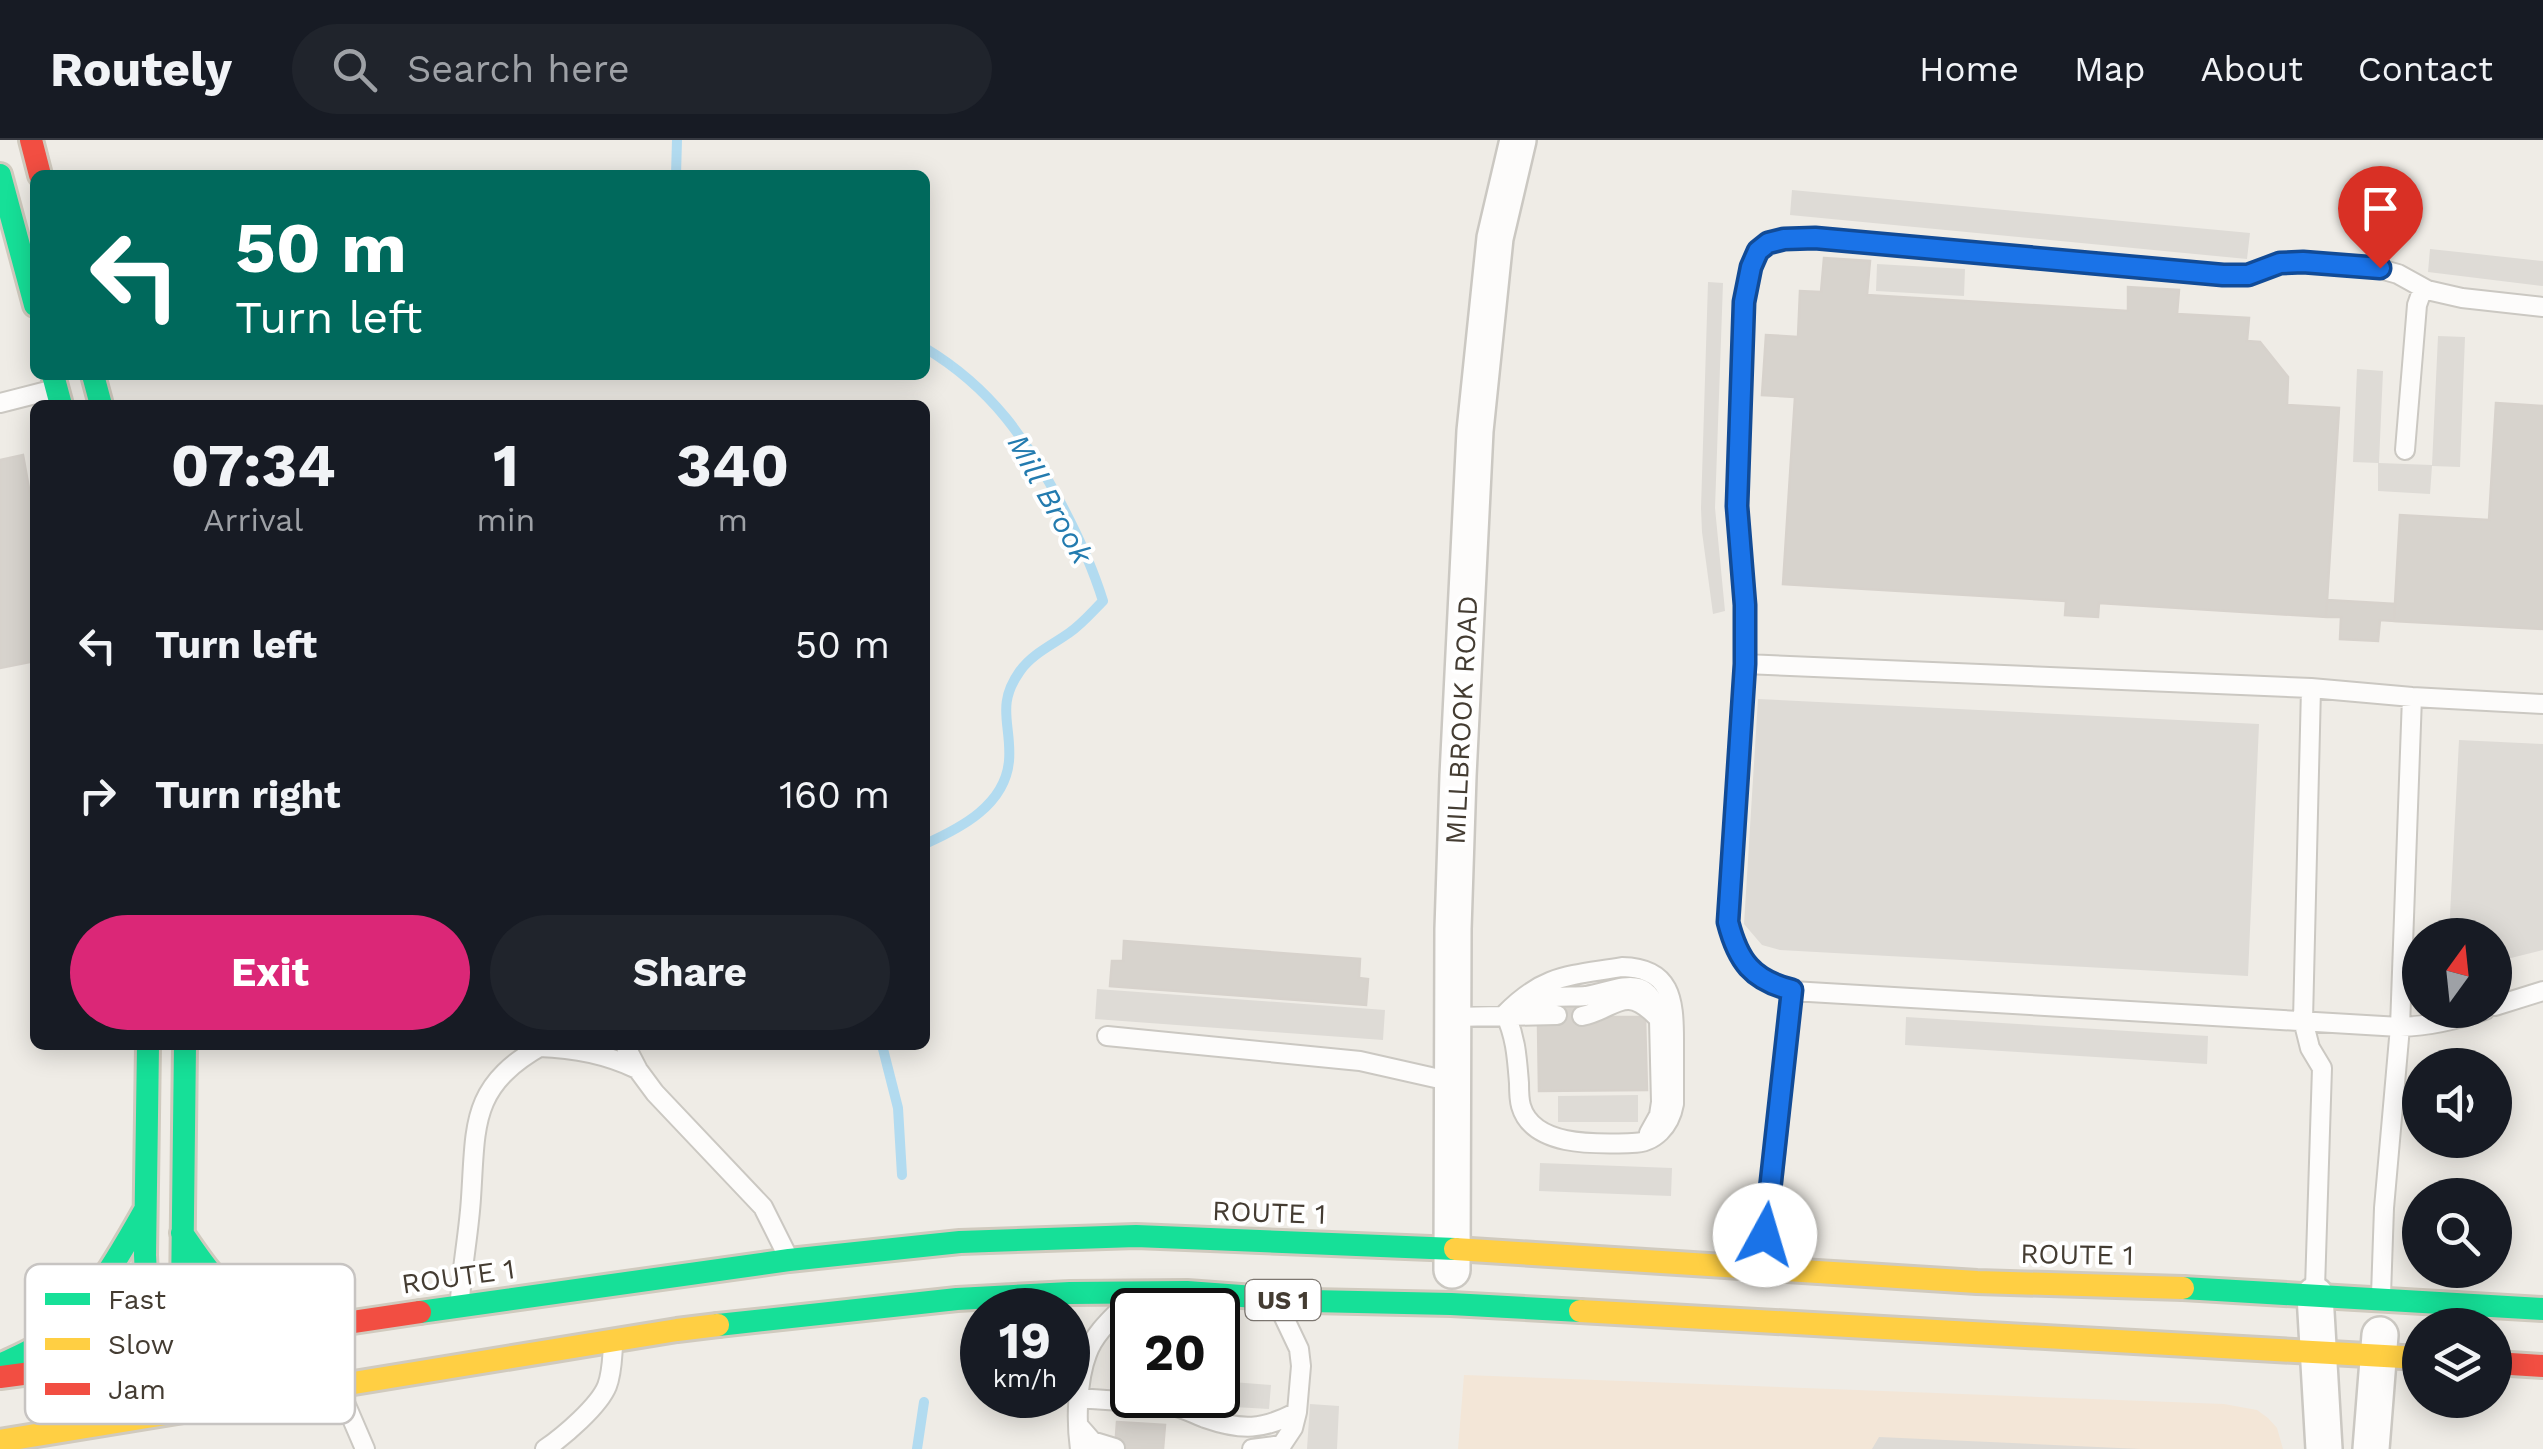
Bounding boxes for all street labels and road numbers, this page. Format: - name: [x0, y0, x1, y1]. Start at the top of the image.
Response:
- street label: MILLBROOK ROAD: [1438, 595, 1485, 845]
- street label: ROUTE 1: [1211, 1194, 1326, 1231]
- street label: ROUTE 1: [2020, 1237, 2134, 1272]
- street label: ROUTE 1: [399, 1252, 517, 1301]
- road number: US 1: [1246, 1280, 1320, 1320]

